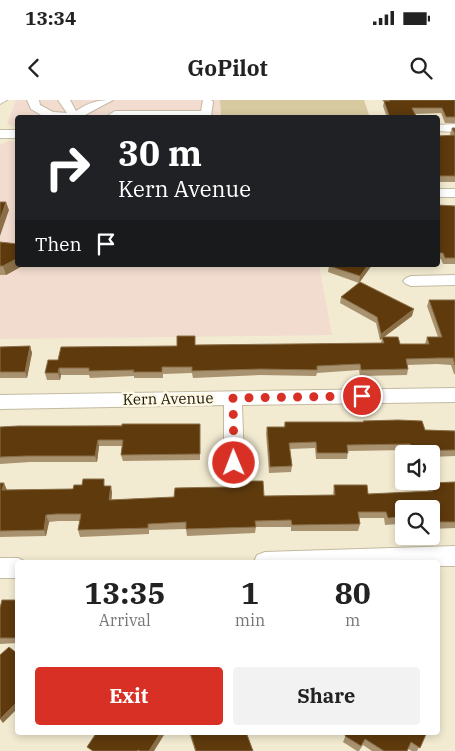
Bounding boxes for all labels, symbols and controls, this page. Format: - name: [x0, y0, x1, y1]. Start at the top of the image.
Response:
- text: 13:34: [25, 6, 76, 30]
- text: GoPilot: [187, 53, 268, 82]
- icon: back: [20, 54, 48, 82]
- icon: search: [407, 54, 435, 82]
- text: 30 m: [118, 130, 202, 176]
- icon: right: [35, 135, 100, 200]
- text: Kern Avenue: [118, 174, 251, 203]
- icon: arrive: [92, 230, 120, 258]
- text: Then: [35, 232, 82, 256]
- pin: [341, 375, 383, 417]
- icon: arrive: [348, 382, 376, 410]
- street label: Kern Avenue: [122, 388, 214, 409]
- position arrow: [207, 436, 259, 488]
- map controls: [395, 445, 440, 545]
- button: sound: [395, 445, 440, 490]
- button: search: [395, 500, 440, 545]
- text: 13:35: [84, 573, 165, 612]
- text: 1: [241, 573, 259, 612]
- text: 80: [335, 573, 371, 612]
- text: Arrival: [99, 610, 151, 630]
- text: min: [235, 610, 265, 630]
- text: m: [345, 610, 360, 630]
- button: Exit: [35, 667, 223, 725]
- button: Share: [233, 667, 420, 725]

